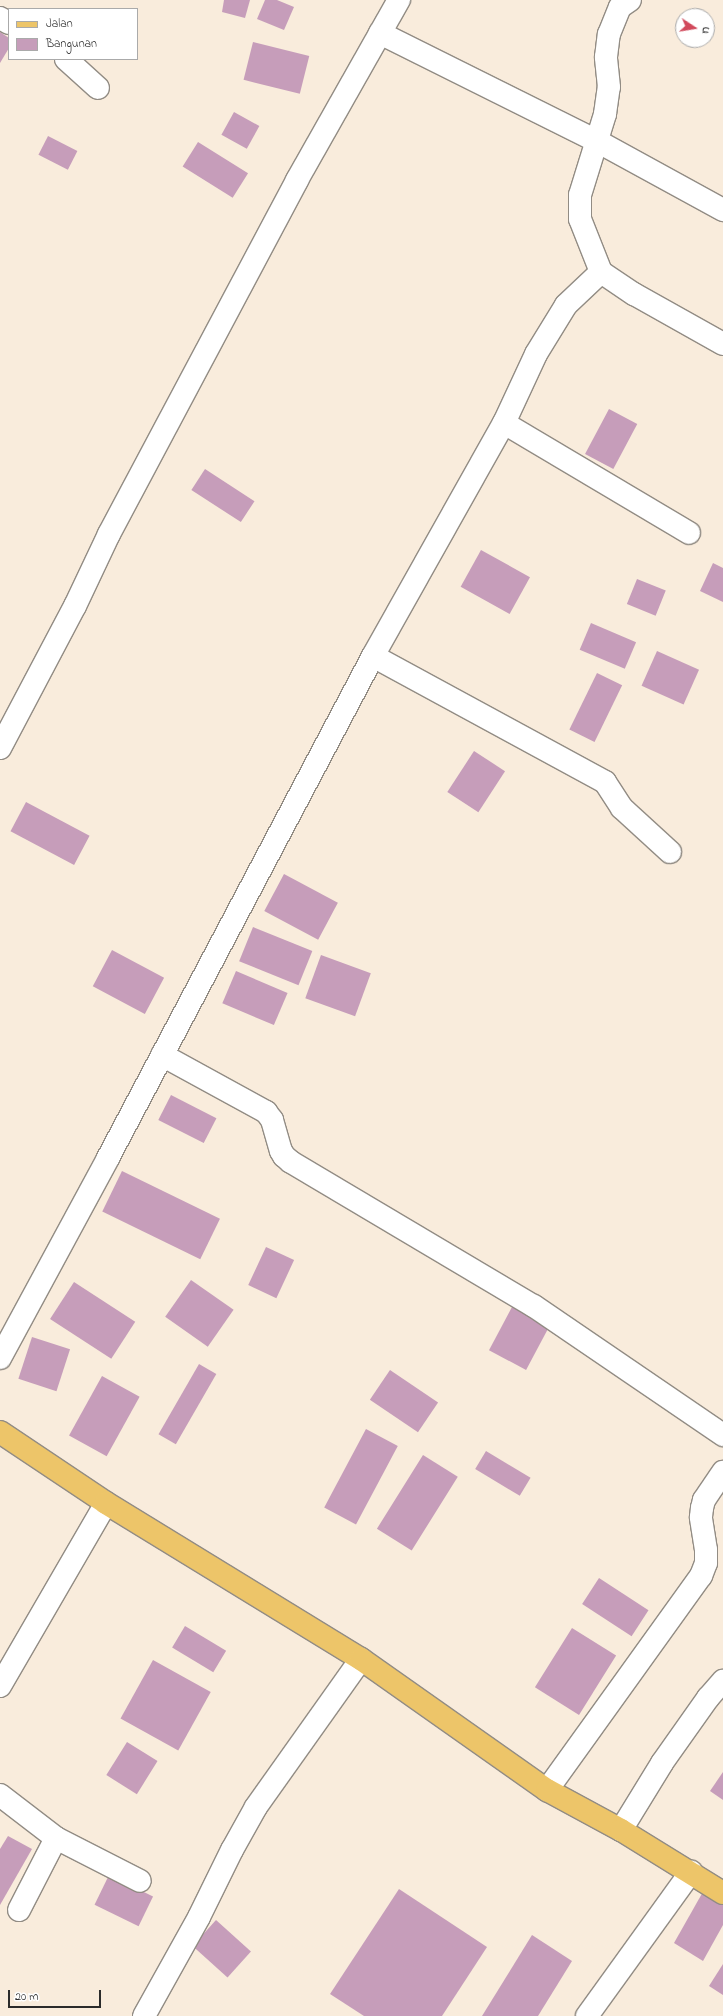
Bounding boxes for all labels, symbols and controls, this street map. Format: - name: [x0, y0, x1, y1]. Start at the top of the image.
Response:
- legend: [8, 8, 138, 60]
- north arrow: [675, 8, 715, 48]
- text: Jalan: [46, 15, 73, 33]
- text: U: [697, 25, 714, 35]
- text: Bangunan: [46, 35, 97, 53]
- scale bar: [10, 1982, 103, 2008]
- text: 20 m: [15, 1988, 38, 2006]

